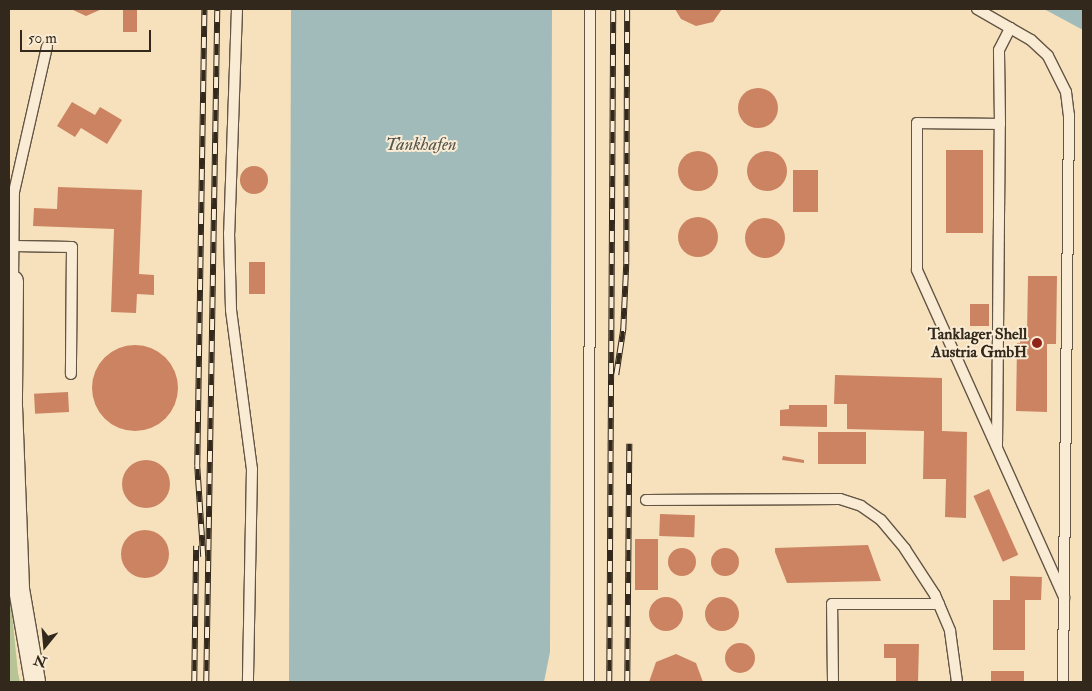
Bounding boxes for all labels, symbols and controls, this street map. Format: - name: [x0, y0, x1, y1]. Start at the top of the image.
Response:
- scale bar: [22, 20, 154, 52]
- text: 50 m: [28, 29, 57, 48]
- water label: Tankhafen: [385, 134, 457, 156]
- place label: Tanklager Shell Austria GmbH: [928, 324, 1027, 362]
- marker: Tanklager Shell Austria GmbH: [1031, 337, 1043, 349]
- north arrow: [20, 621, 70, 671]
- text: N: [32, 651, 49, 671]

